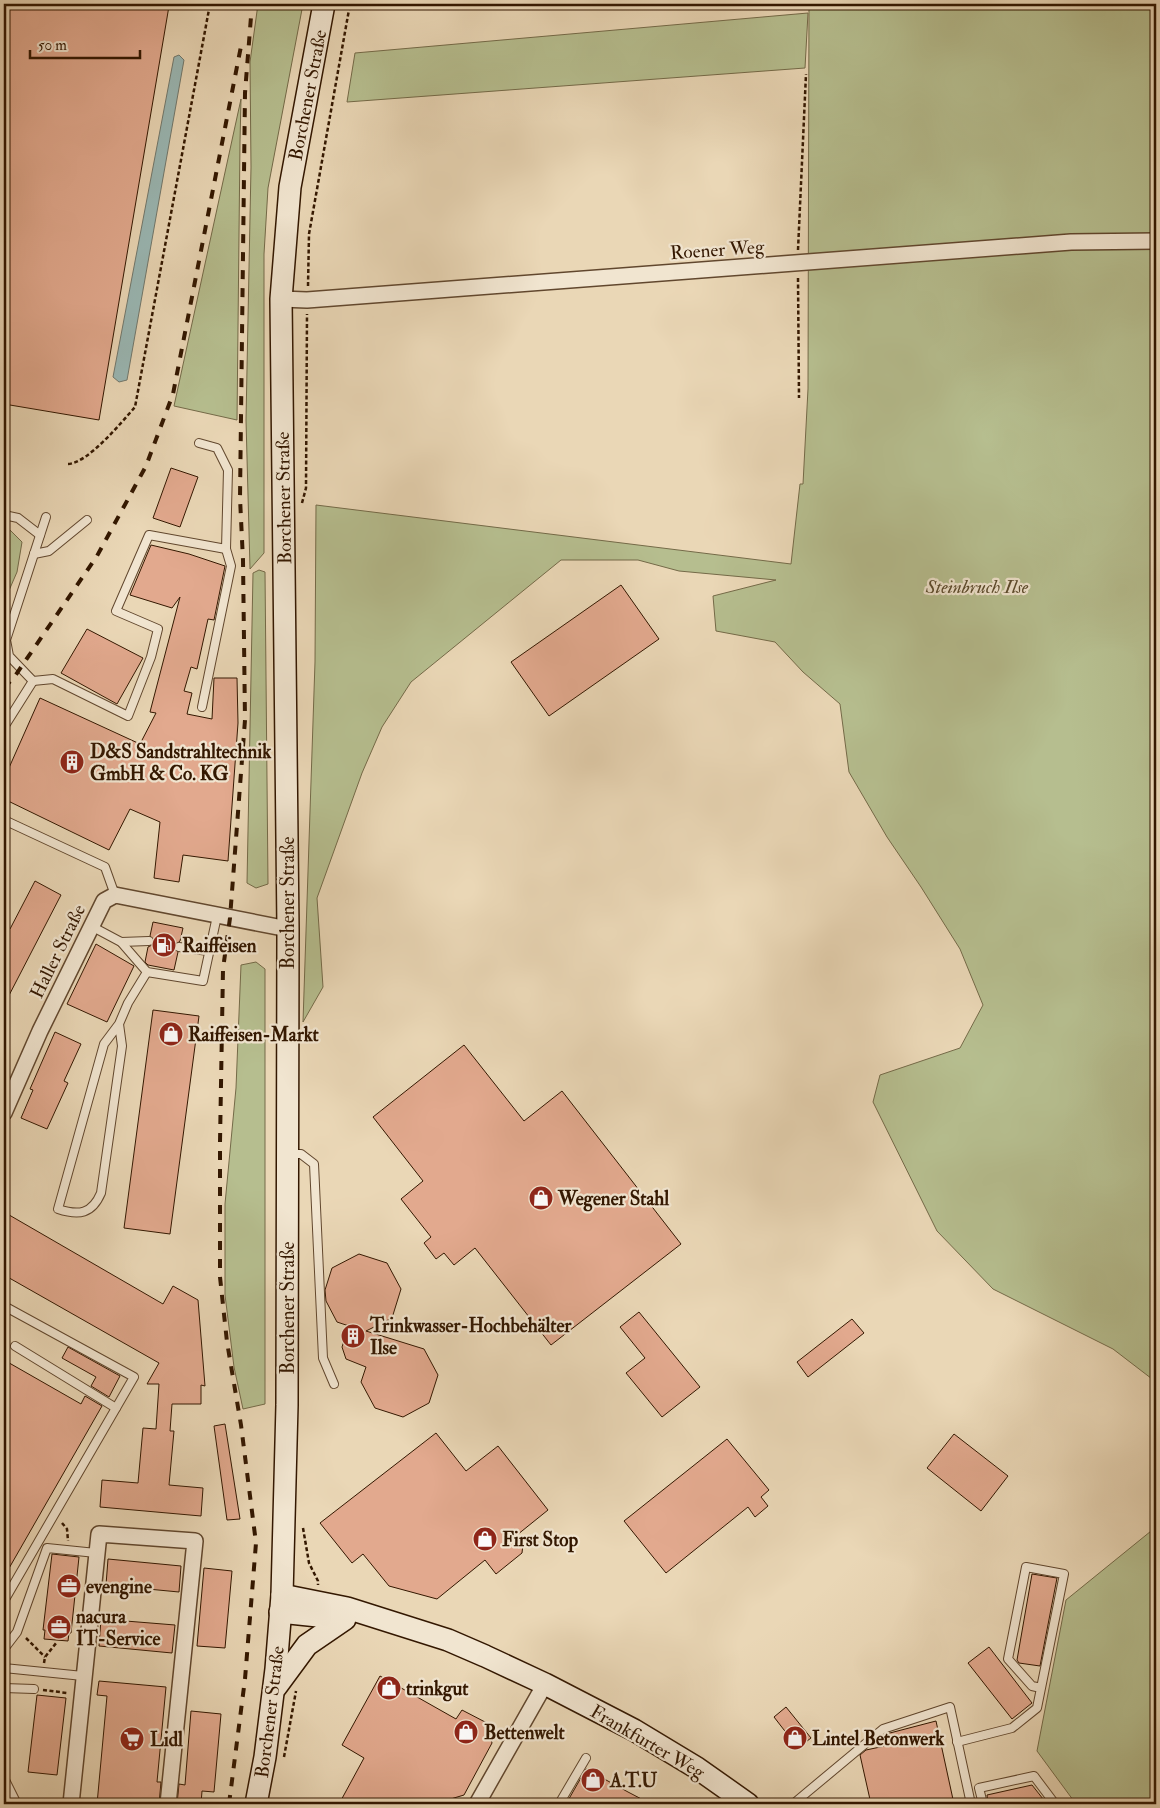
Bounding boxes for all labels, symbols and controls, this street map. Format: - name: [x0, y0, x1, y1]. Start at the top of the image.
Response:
- scale bar: [30, 28, 140, 60]
- street label: Borchener Straße: [284, 28, 332, 163]
- text: 50 m: [38, 36, 67, 55]
- street label: Roener Weg: [669, 235, 766, 265]
- street label: Borchener Straße: [271, 431, 297, 565]
- park label: Steinbruch Ilse: [925, 575, 1029, 599]
- place label: D&S Sandstrahltechnik GmbH & Co. KG: [90, 740, 272, 786]
- building icon: D&S Sandstrahltechnik GmbH & Co. KG: [59, 749, 85, 775]
- street label: Borchener Straße: [276, 837, 300, 969]
- street label: Haller Straße: [25, 900, 91, 1002]
- fuel station icon: Raiffeisen: [151, 932, 177, 958]
- place label: Raiffeisen: [182, 934, 257, 958]
- shop icon: Raiffeisen-Markt: [158, 1021, 184, 1047]
- place label: Raiffeisen-Markt: [188, 1023, 320, 1047]
- shop icon: Wegener Stahl: [528, 1185, 554, 1211]
- place label: Wegener Stahl: [557, 1187, 669, 1212]
- street label: Borchener Straße: [276, 1242, 300, 1374]
- place label: Trinkwasser-Hochbehälter Ilse: [369, 1314, 572, 1360]
- building icon: Trinkwasser-Hochbehälter Ilse: [340, 1323, 366, 1349]
- shop icon: First Stop: [472, 1526, 498, 1552]
- place label: First Stop: [502, 1528, 578, 1553]
- office icon: evengine: [56, 1573, 82, 1599]
- place label: evengine: [86, 1575, 152, 1600]
- place label: nacura IT-Service: [75, 1605, 160, 1651]
- office icon: nacura IT-Service: [46, 1614, 72, 1640]
- street label: Borchener Straße: [250, 1645, 290, 1779]
- shop icon: trinkgut: [376, 1675, 402, 1701]
- place label: trinkgut: [406, 1677, 469, 1702]
- street label: Frankfurter Weg: [586, 1699, 710, 1785]
- shop icon: Bettenwelt: [453, 1719, 479, 1745]
- place label: Bettenwelt: [484, 1721, 565, 1745]
- shop icon: Lintel Betonwerk: [782, 1725, 808, 1751]
- supermarket icon: Lidl: [119, 1726, 145, 1752]
- place label: Lintel Betonwerk: [812, 1727, 945, 1751]
- place label: Lidl: [150, 1728, 183, 1752]
- shop icon: A.T.U: [580, 1767, 606, 1793]
- place label: A.T.U: [609, 1769, 657, 1793]

